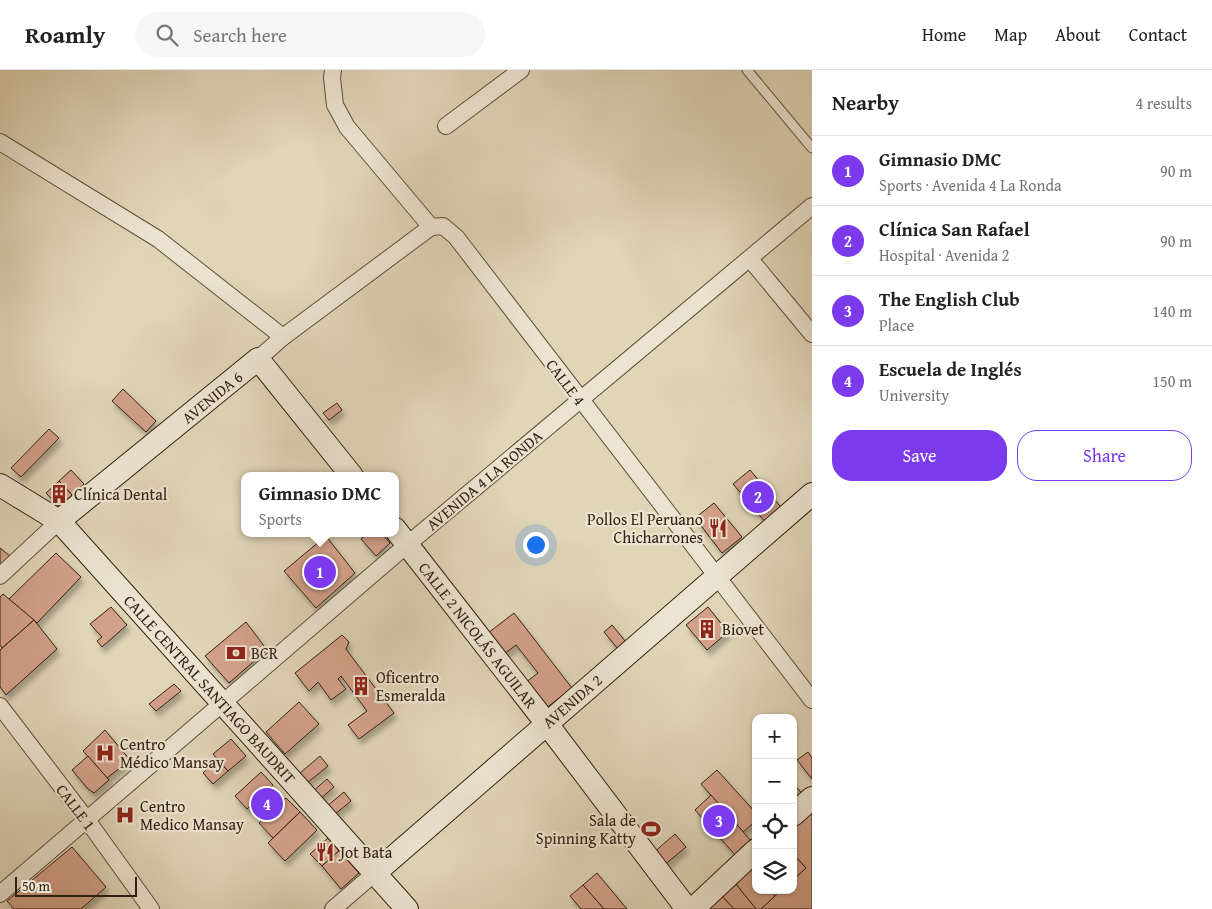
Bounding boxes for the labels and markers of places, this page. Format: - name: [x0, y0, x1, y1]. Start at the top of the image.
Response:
- pin: 2: [742, 478, 774, 516]
- place label: Clínica Dental: [74, 482, 168, 506]
- building icon: Clínica Dental: [48, 483, 70, 505]
- place label: Pollos El Peruano Chicharrones: [587, 507, 703, 549]
- restaurant icon: Pollos El Peruano Chicharrones: [707, 517, 729, 539]
- pin: 1: [304, 553, 336, 591]
- place label: Biovet: [722, 617, 765, 641]
- building icon: Biovet: [696, 618, 718, 640]
- place label: BCR: [251, 641, 279, 665]
- bank icon: BCR: [225, 642, 247, 664]
- place label: Oficentro Esmeralda: [376, 665, 446, 707]
- building icon: Oficentro Esmeralda: [350, 675, 372, 697]
- place label: Centro Médico Mansay: [120, 732, 224, 774]
- hospital icon: Centro Médico Mansay: [94, 742, 116, 764]
- pin: 4: [251, 785, 283, 823]
- place label: Centro Medico Mansay: [140, 794, 244, 836]
- pin: 3: [703, 802, 735, 840]
- hospital icon: Centro Medico Mansay: [114, 804, 136, 826]
- place label: Sala de Spinning Katty: [536, 808, 636, 850]
- sports icon: Sala de Spinning Katty: [640, 818, 662, 840]
- place label: Jot Bata: [338, 840, 393, 864]
- restaurant icon: Jot Bata: [314, 841, 336, 863]

